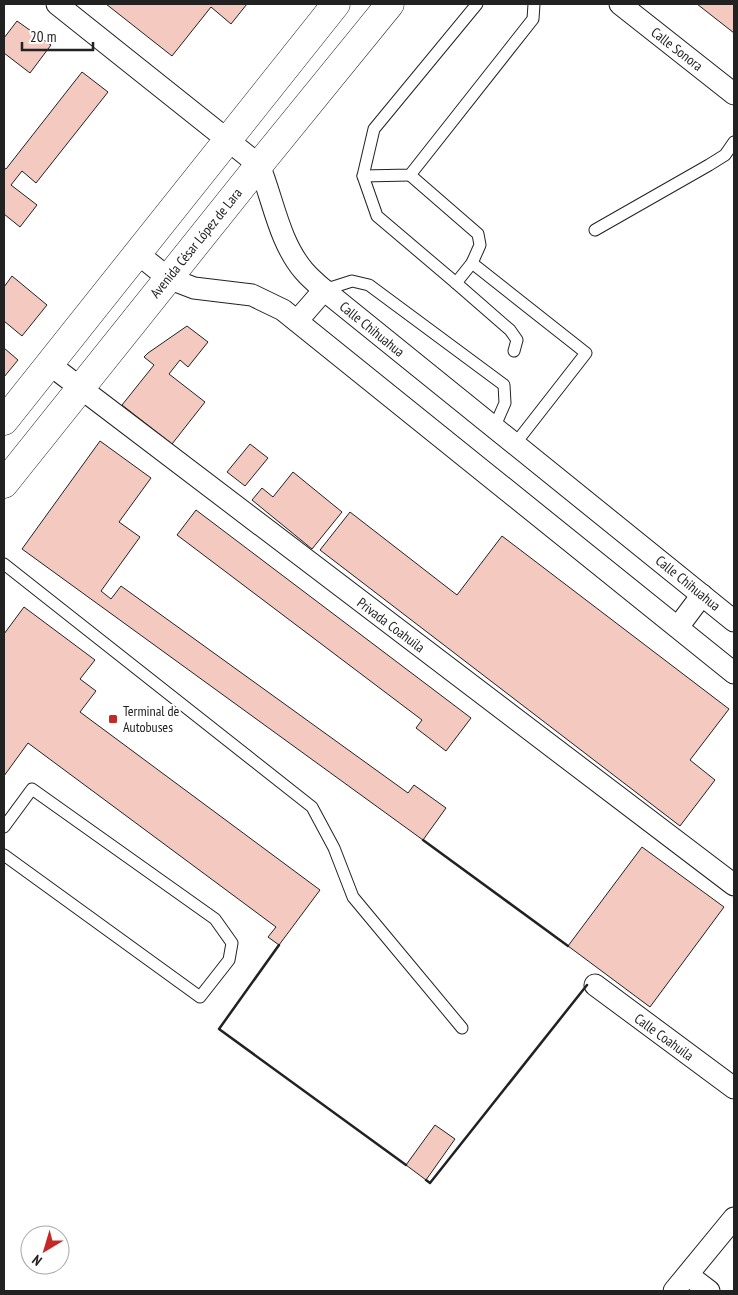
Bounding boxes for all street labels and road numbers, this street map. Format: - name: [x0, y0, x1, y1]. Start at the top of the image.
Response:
- street label: Calle Sonora: [648, 23, 706, 75]
- street label: Avenida César López de Lara: [146, 184, 246, 302]
- street label: Calle Chihuahua: [336, 297, 408, 361]
- street label: Calle Chihuahua: [652, 551, 724, 615]
- street label: Privada Coahuila: [354, 594, 428, 656]
- street label: Calle Coahuila: [631, 1009, 697, 1065]

